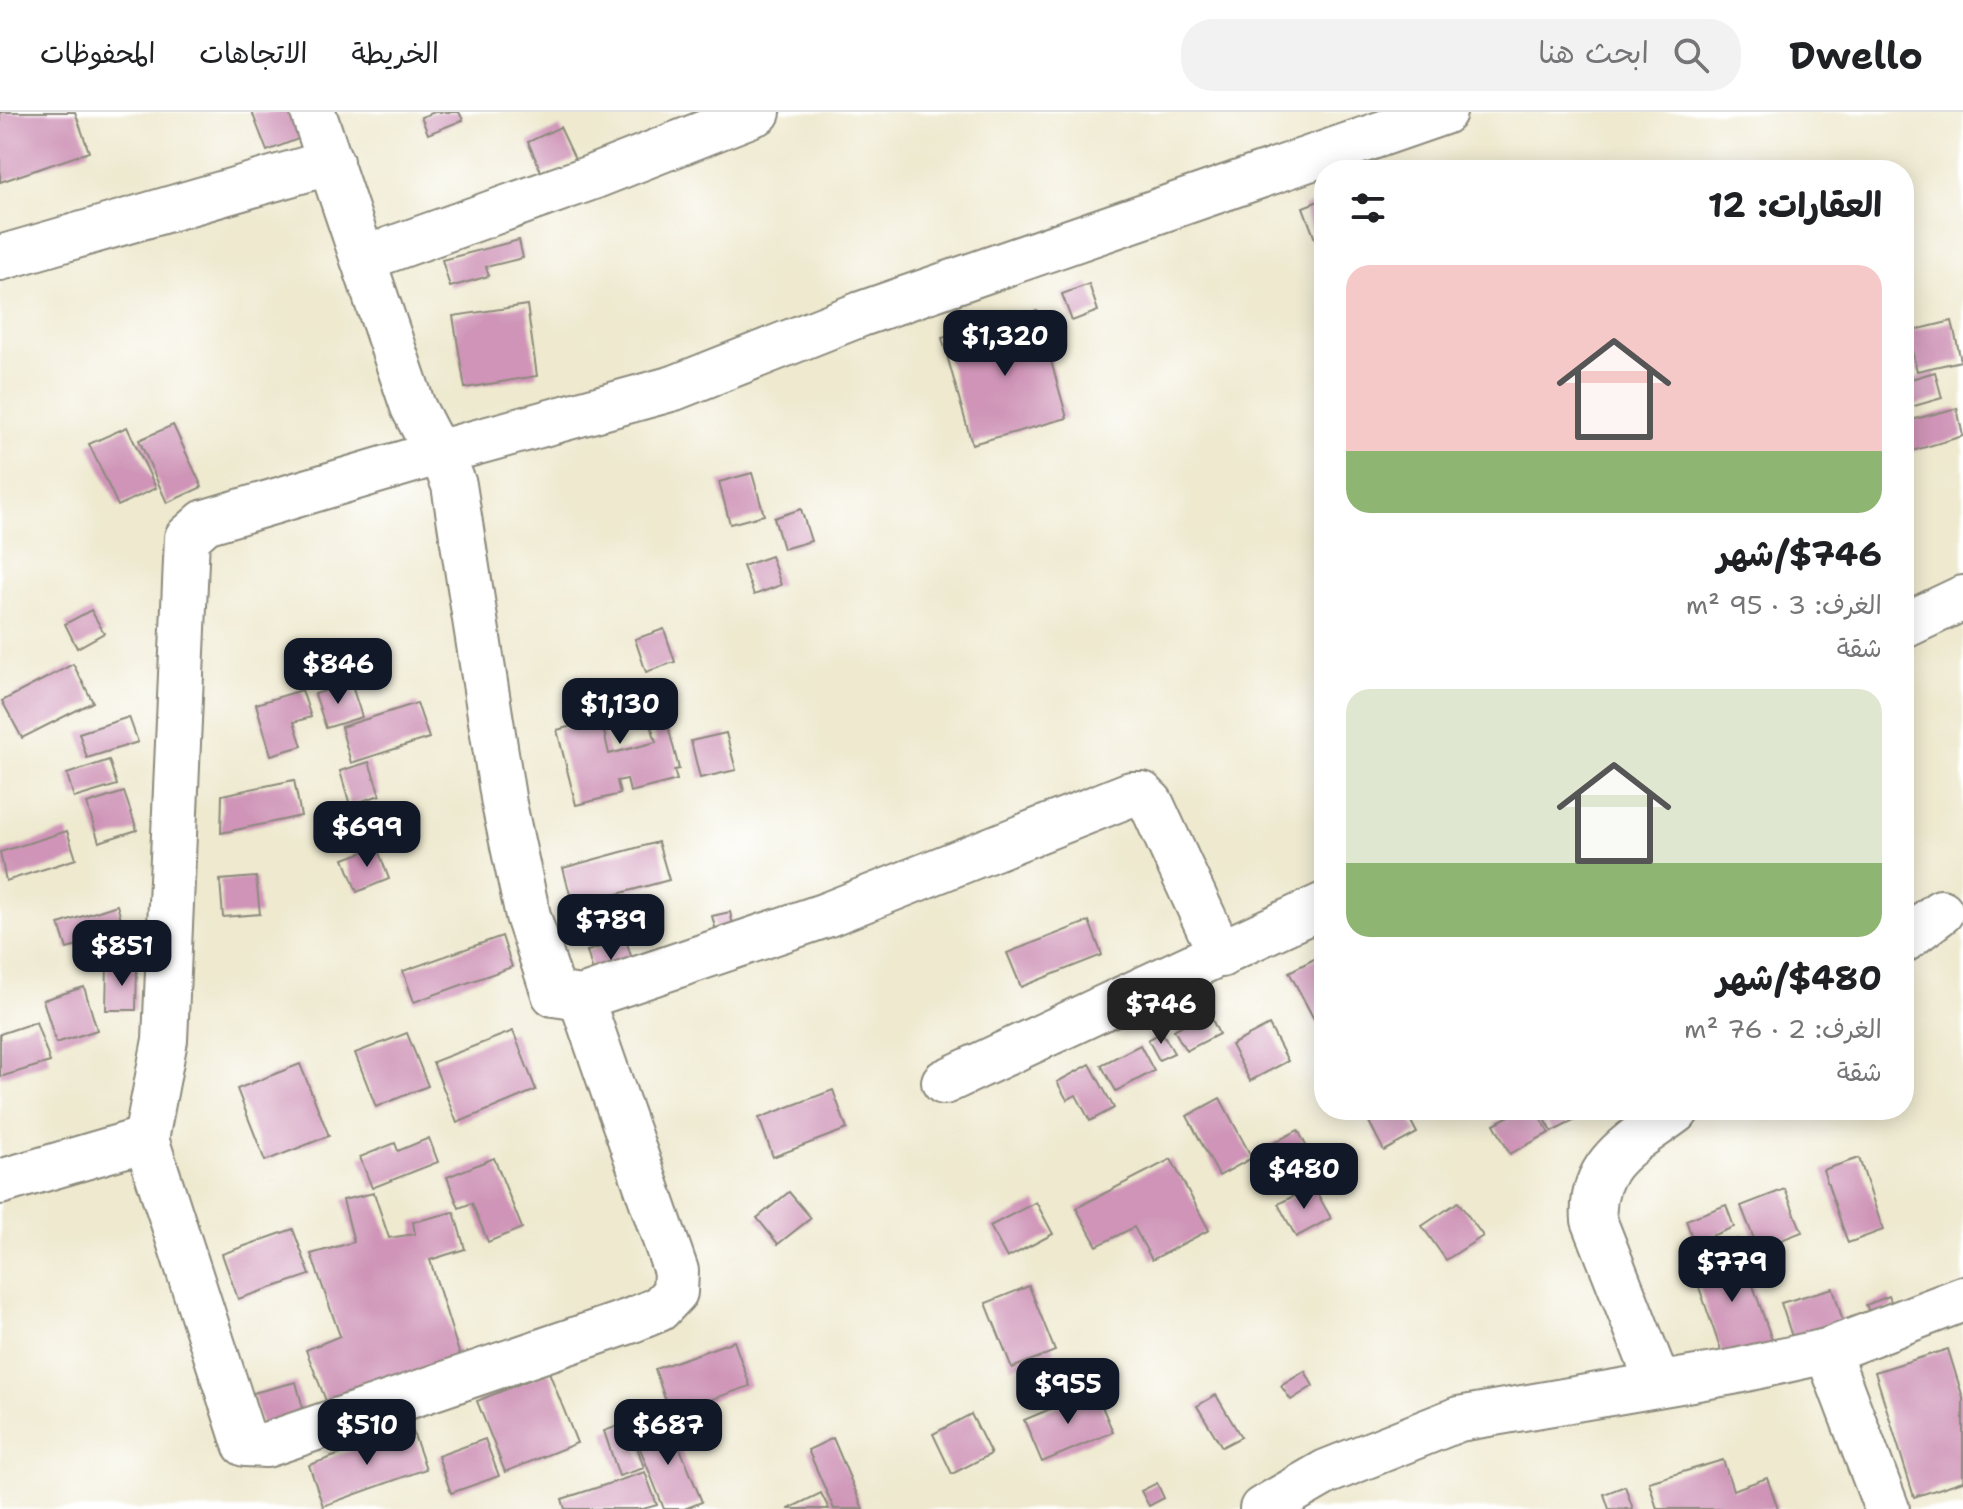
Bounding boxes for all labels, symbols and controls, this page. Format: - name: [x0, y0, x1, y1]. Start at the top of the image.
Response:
- search box: [1181, 19, 1741, 91]
- text: Dwello: [1789, 30, 1923, 81]
- text: ابحث هنا: [1538, 32, 1649, 73]
- icon: search: [1669, 33, 1713, 77]
- text: المحفوظات: [40, 34, 155, 72]
- text: الاتجاهات: [199, 34, 307, 72]
- text: الخريطة: [351, 34, 439, 72]
- text: العقارات: 12: [1708, 182, 1882, 228]
- icon: filters: [1346, 186, 1390, 230]
- pin: $1,320: [940, 310, 1070, 378]
- icon: home: [1542, 317, 1686, 461]
- text: $1,320: [961, 318, 1049, 353]
- text: $746/شهر: [1717, 531, 1882, 577]
- text: الغرف: 3 · 95 m²: [1686, 587, 1882, 622]
- text: شقة: [1837, 630, 1882, 665]
- pin: $846: [291, 638, 385, 706]
- text: $846: [302, 646, 374, 681]
- pin: $1,130: [555, 678, 685, 746]
- text: $1,130: [580, 686, 660, 721]
- icon: home: [1542, 741, 1686, 885]
- pin: $699: [320, 801, 414, 869]
- text: $699: [331, 809, 403, 844]
- pin: $789: [564, 894, 658, 962]
- text: $789: [575, 902, 647, 937]
- pin: $851: [75, 920, 169, 988]
- text: $851: [90, 928, 154, 963]
- text: $480/شهر: [1717, 955, 1882, 1001]
- pin: $746: [1114, 978, 1208, 1046]
- text: $746: [1125, 986, 1197, 1021]
- text: الغرف: 2 · 76 m²: [1684, 1011, 1882, 1046]
- text: شقة: [1837, 1054, 1882, 1089]
- pin: $480: [1257, 1143, 1351, 1211]
- text: $480: [1268, 1151, 1340, 1186]
- pin: $779: [1685, 1236, 1779, 1304]
- text: $779: [1696, 1244, 1768, 1279]
- pin: $955: [1021, 1358, 1115, 1426]
- text: $955: [1034, 1366, 1102, 1401]
- pin: $510: [320, 1399, 414, 1467]
- pin: $687: [621, 1399, 715, 1467]
- text: $510: [336, 1407, 398, 1442]
- text: $687: [632, 1407, 704, 1442]

